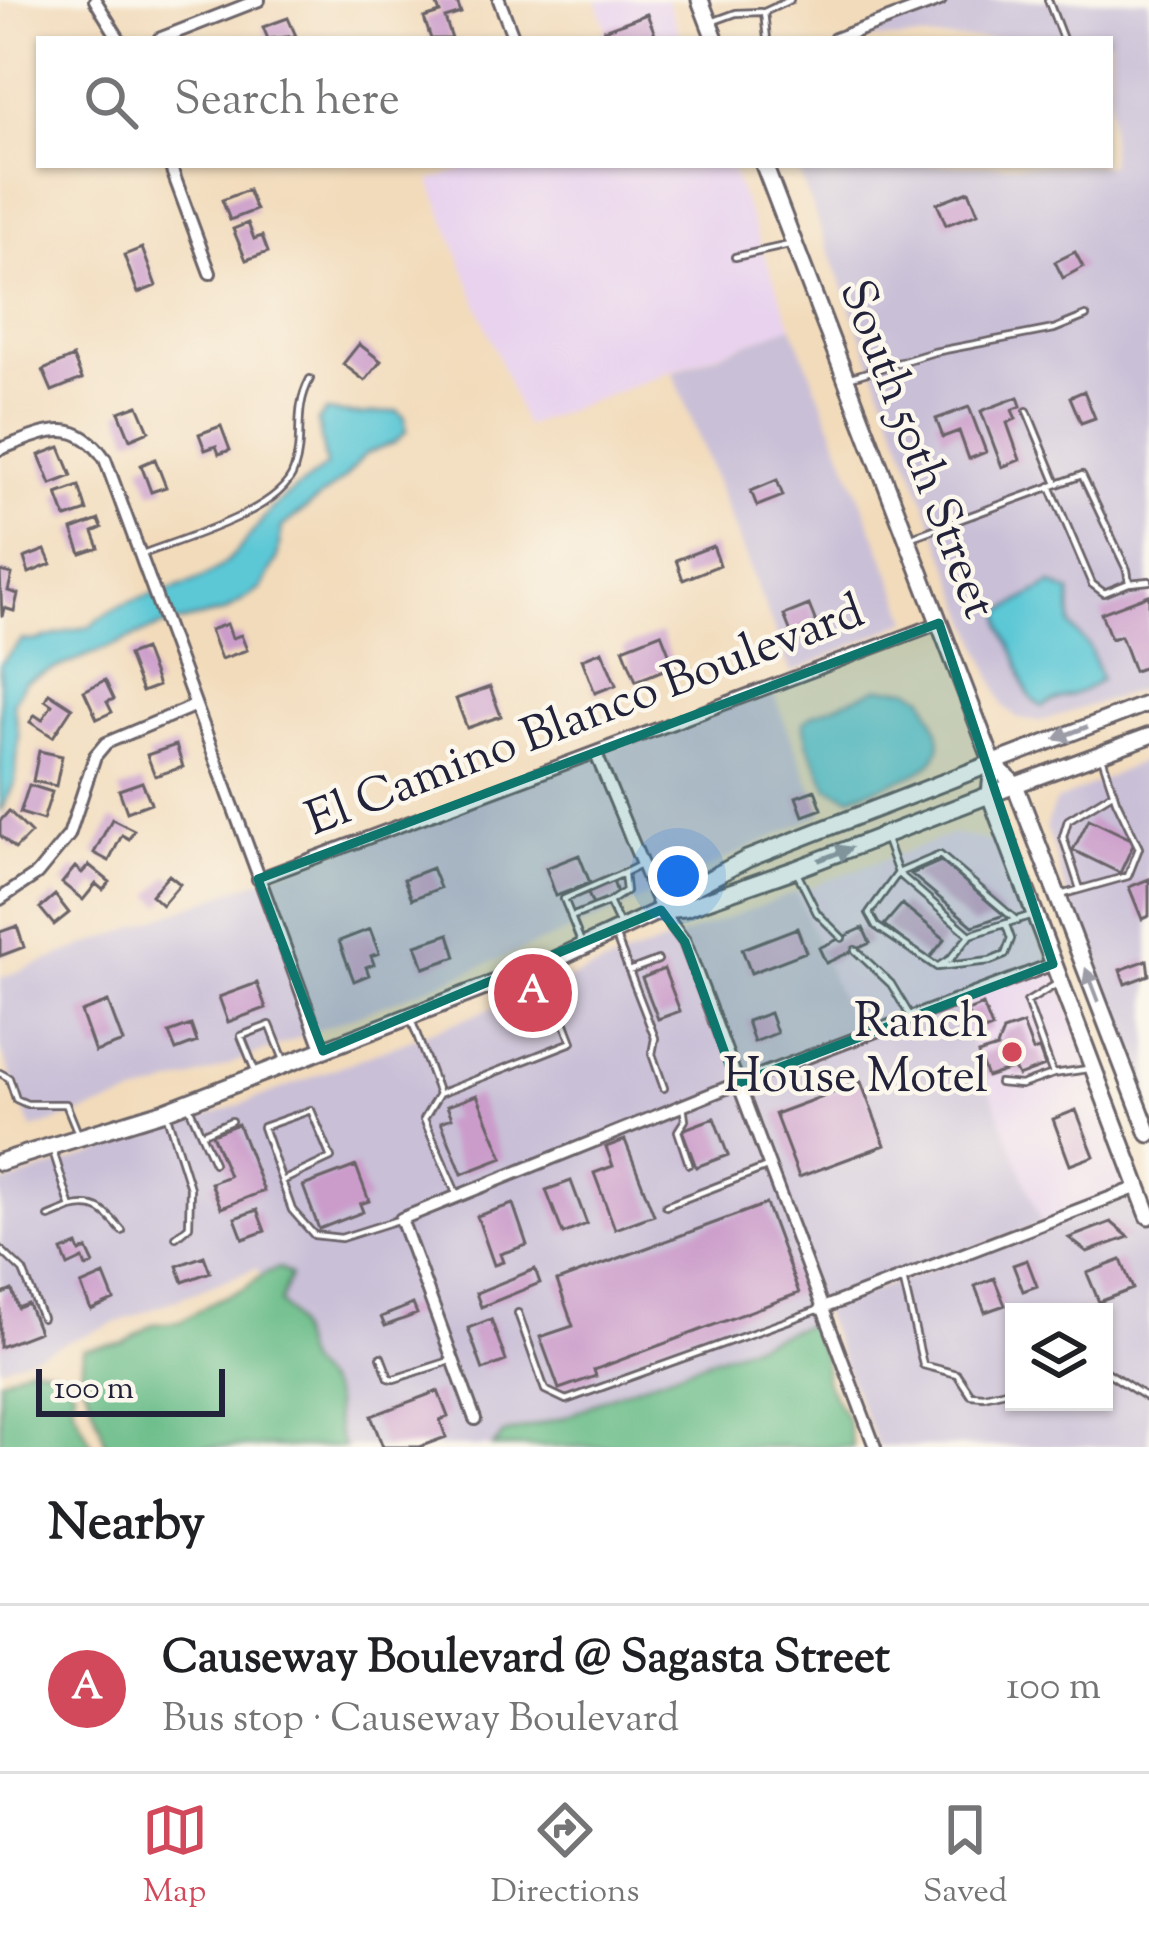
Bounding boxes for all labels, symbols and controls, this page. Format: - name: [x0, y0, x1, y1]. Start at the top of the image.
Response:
- search box: [36, 36, 1113, 168]
- icon: search: [78, 69, 144, 135]
- text: Search here: [174, 70, 400, 135]
- street label: South 50th Street: [819, 271, 1011, 629]
- street label: El Camino Blanco Boulevard: [297, 580, 875, 856]
- one-way arrow: [1053, 724, 1089, 743]
- one-way arrow: [818, 844, 854, 863]
- your location: [648, 846, 708, 906]
- pin: A: [494, 948, 572, 1038]
- one-way arrow: [1082, 967, 1101, 1003]
- place label: Ranch House Motel: [723, 990, 988, 1114]
- marker: Ranch House Motel: [999, 1039, 1025, 1065]
- map controls: [1005, 1303, 1113, 1411]
- button: layers: [1005, 1303, 1113, 1411]
- scale bar: [36, 1363, 225, 1416]
- text: 100 m: [54, 1366, 134, 1414]
- text: Nearby: [48, 1489, 205, 1562]
- text: Causeway Boulevard @ Sagasta Street: [162, 1628, 890, 1693]
- text: A: [71, 1661, 103, 1717]
- text: 100 m: [1006, 1661, 1101, 1717]
- text: Bus stop · Causeway Boulevard: [162, 1693, 679, 1749]
- tab: Map: [142, 1797, 208, 1917]
- tab: Directions: [491, 1797, 640, 1917]
- tab: Saved: [923, 1797, 1007, 1917]

